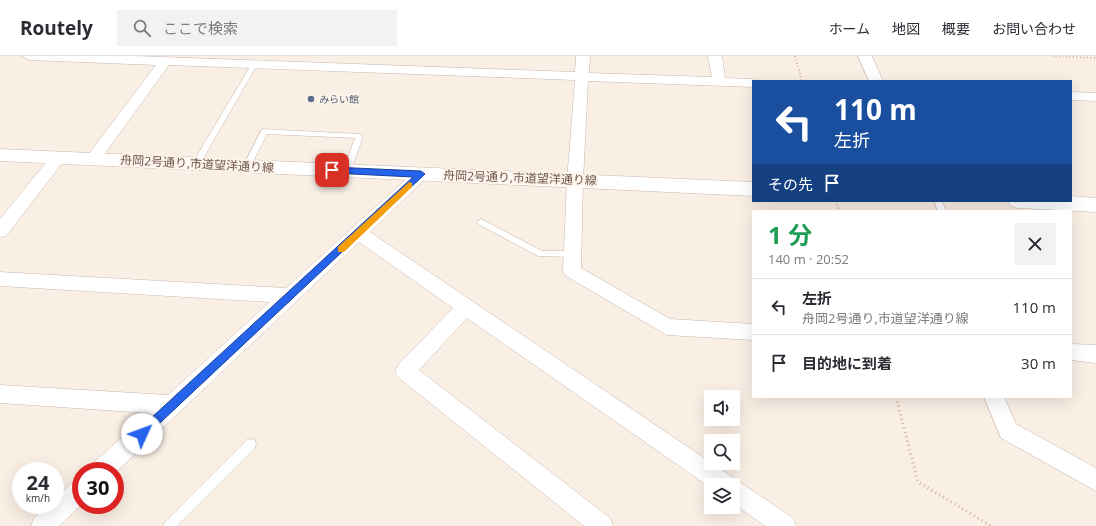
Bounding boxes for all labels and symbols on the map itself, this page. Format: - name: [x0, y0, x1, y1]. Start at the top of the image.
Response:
- place label: みらい館: [319, 92, 359, 106]
- marker: みらい館: [306, 94, 316, 104]
- street label: 舟岡2号通り,市道望洋通り線: [120, 151, 274, 176]
- pin: [315, 153, 349, 187]
- street label: 舟岡2号通り,市道望洋通り線: [443, 166, 597, 189]
- position arrow: [121, 413, 163, 455]
- speed limit sign: 30: [72, 462, 124, 514]

